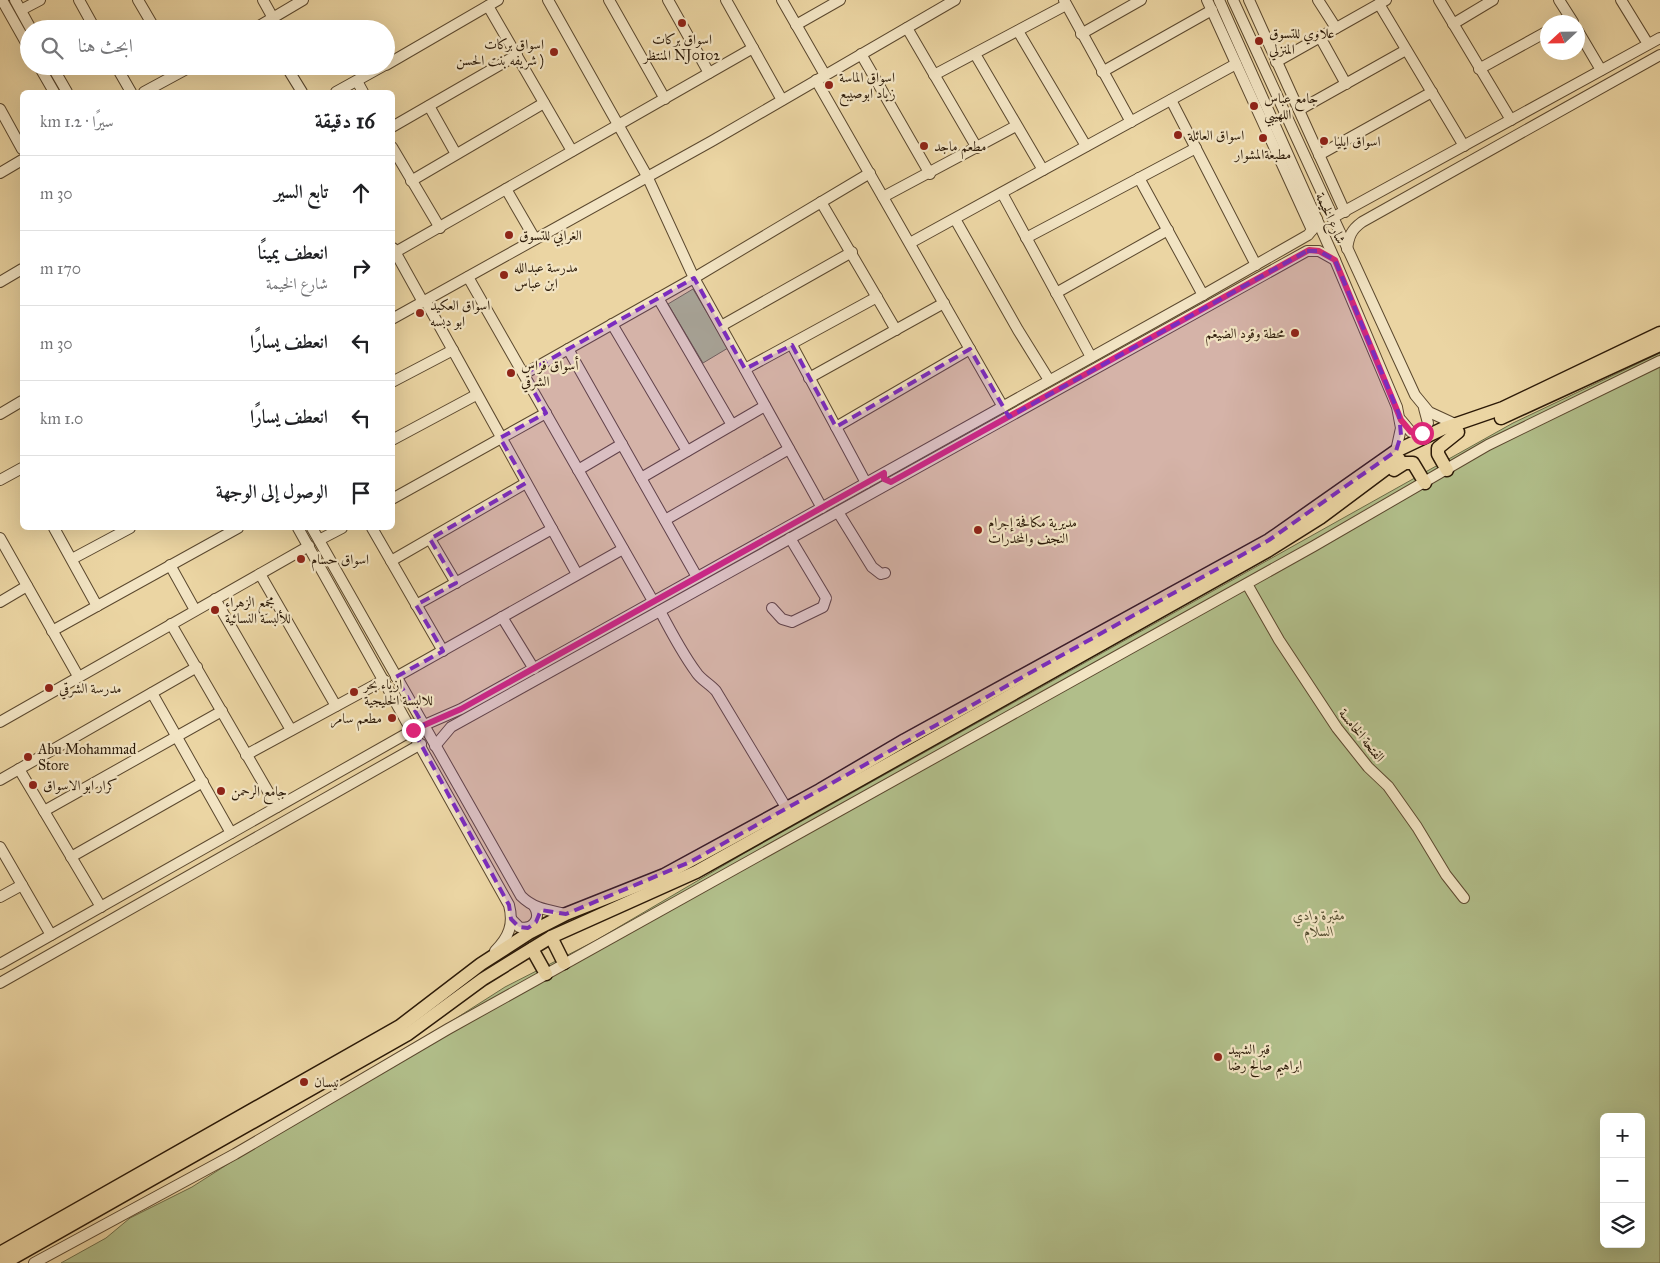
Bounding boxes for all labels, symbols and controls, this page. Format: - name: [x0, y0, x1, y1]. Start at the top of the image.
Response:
- north arrow: [1540, 15, 1585, 60]
- marker: اسواق بركات المنتظر NJ0102: [676, 17, 688, 29]
- search box: [20, 20, 395, 75]
- place label: علاوي للتسوق المنزلي: [1269, 25, 1335, 61]
- place label: اسواق بركات المنتظر NJ0102: [642, 31, 720, 65]
- icon: search: [38, 34, 66, 62]
- text: ابحث هنا: [78, 34, 133, 57]
- marker: علاوي للتسوق المنزلي: [1253, 35, 1265, 47]
- place label: اسواق بركات شريفه بنت الحسن ): [456, 36, 544, 70]
- marker: اسواق بركات شريفه بنت الحسن ): [548, 46, 560, 58]
- place label: اسواق الماسة زياد ابوصيبع: [839, 69, 896, 107]
- marker: اسواق الماسة زياد ابوصيبع: [823, 79, 835, 91]
- place label: جامع عباس اللهيبي: [1264, 90, 1318, 127]
- marker: جامع عباس اللهيبي: [1248, 100, 1260, 112]
- text: 16 دقيقة: [315, 108, 375, 134]
- text: سيرًا · 1.2 km: [40, 112, 114, 131]
- place label: اسواق العائلة: [1187, 127, 1244, 144]
- marker: اسواق العائلة: [1172, 129, 1184, 141]
- marker: مطبعةالمشوار: [1257, 132, 1269, 144]
- place label: اسواق ايليا: [1334, 133, 1381, 150]
- marker: اسواق ايليا: [1318, 135, 1330, 147]
- place label: مطعم ماجد: [934, 138, 986, 160]
- marker: مطعم ماجد: [918, 140, 930, 152]
- place label: مطبعةالمشوار: [1233, 146, 1291, 163]
- icon: ahead: [347, 179, 375, 207]
- text: تابع السير: [274, 180, 328, 203]
- text: 30 m: [40, 184, 73, 203]
- street label: شارع الخيمة: [1309, 190, 1349, 248]
- place label: الغرابي للتسوق: [519, 227, 582, 247]
- marker: الغرابي للتسوق: [503, 229, 515, 241]
- text: انعطف يمينًا: [258, 241, 328, 264]
- icon: right: [347, 254, 375, 282]
- text: 170 m: [40, 259, 81, 278]
- place label: مدرسة عبدالله ابن عباس: [514, 259, 578, 292]
- marker: مدرسة عبدالله ابن عباس: [498, 269, 510, 281]
- text: شارع الخيمة: [266, 274, 328, 293]
- place label: اسواق العكيد ابو دبسه: [430, 297, 490, 330]
- marker: اسواق العكيد ابو دبسه: [414, 307, 426, 319]
- place label: محطة وقود الضيغم: [1205, 325, 1286, 347]
- marker: محطة وقود الضيغم: [1289, 327, 1301, 339]
- icon: left: [347, 329, 375, 357]
- text: انعطف يسارًا: [250, 330, 328, 353]
- text: 30 m: [40, 334, 73, 353]
- place label: أسواق فراس الشرقي: [521, 355, 579, 393]
- marker: أسواق فراس الشرقي: [505, 367, 517, 379]
- icon: left: [347, 404, 375, 432]
- text: انعطف يسارًا: [250, 405, 328, 428]
- text: 1.0 km: [40, 409, 83, 428]
- route start: [1411, 422, 1434, 445]
- icon: arrive: [347, 479, 375, 507]
- text: الوصول إلى الوجهة: [216, 480, 328, 503]
- place label: مديرية مكافحة إجرام النجف والمخدرات: [988, 514, 1077, 547]
- marker: مديرية مكافحة إجرام النجف والمخدرات: [972, 524, 984, 536]
- place label: اسواق حسام: [311, 551, 369, 572]
- marker: اسواق حسام: [295, 553, 307, 565]
- place label: مجمع الزهراء للألبسة النسائية: [225, 594, 291, 627]
- marker: مجمع الزهراء للألبسة النسائية: [209, 604, 221, 616]
- place label: ازياء بحر للالبسة الخليجية: [362, 676, 433, 709]
- place label: مدرسة الشرقي: [59, 680, 121, 700]
- marker: مدرسة الشرقي: [43, 682, 55, 694]
- marker: ازياء بحر للالبسة الخليجية: [348, 686, 360, 698]
- street label: الفتحة الخامسة: [1335, 705, 1388, 765]
- place label: مطعم سامر: [331, 710, 382, 732]
- marker: مطعم سامر: [386, 712, 398, 724]
- route end: [402, 719, 425, 742]
- place label: Abu Mohammad Store: [37, 741, 136, 774]
- marker: Abu Mohammad Store: [22, 751, 34, 763]
- place label: كرار ابو الاسواق: [43, 777, 117, 794]
- marker: كرار ابو الاسواق: [27, 779, 39, 791]
- place label: جامع الرحمن: [231, 783, 287, 805]
- marker: جامع الرحمن: [215, 785, 227, 797]
- park label: مقبرة وادي السلام: [1293, 907, 1345, 944]
- place label: قبر الشهيد ابراهيم صالح رضا: [1228, 1041, 1302, 1079]
- marker: قبر الشهيد ابراهيم صالح رضا: [1212, 1051, 1224, 1063]
- place label: نيسان: [314, 1074, 339, 1091]
- marker: نيسان: [298, 1076, 310, 1088]
- map controls: [1600, 1113, 1645, 1248]
- button: +: [1600, 1113, 1645, 1158]
- button: −: [1600, 1158, 1645, 1203]
- button: layers: [1600, 1203, 1645, 1248]

